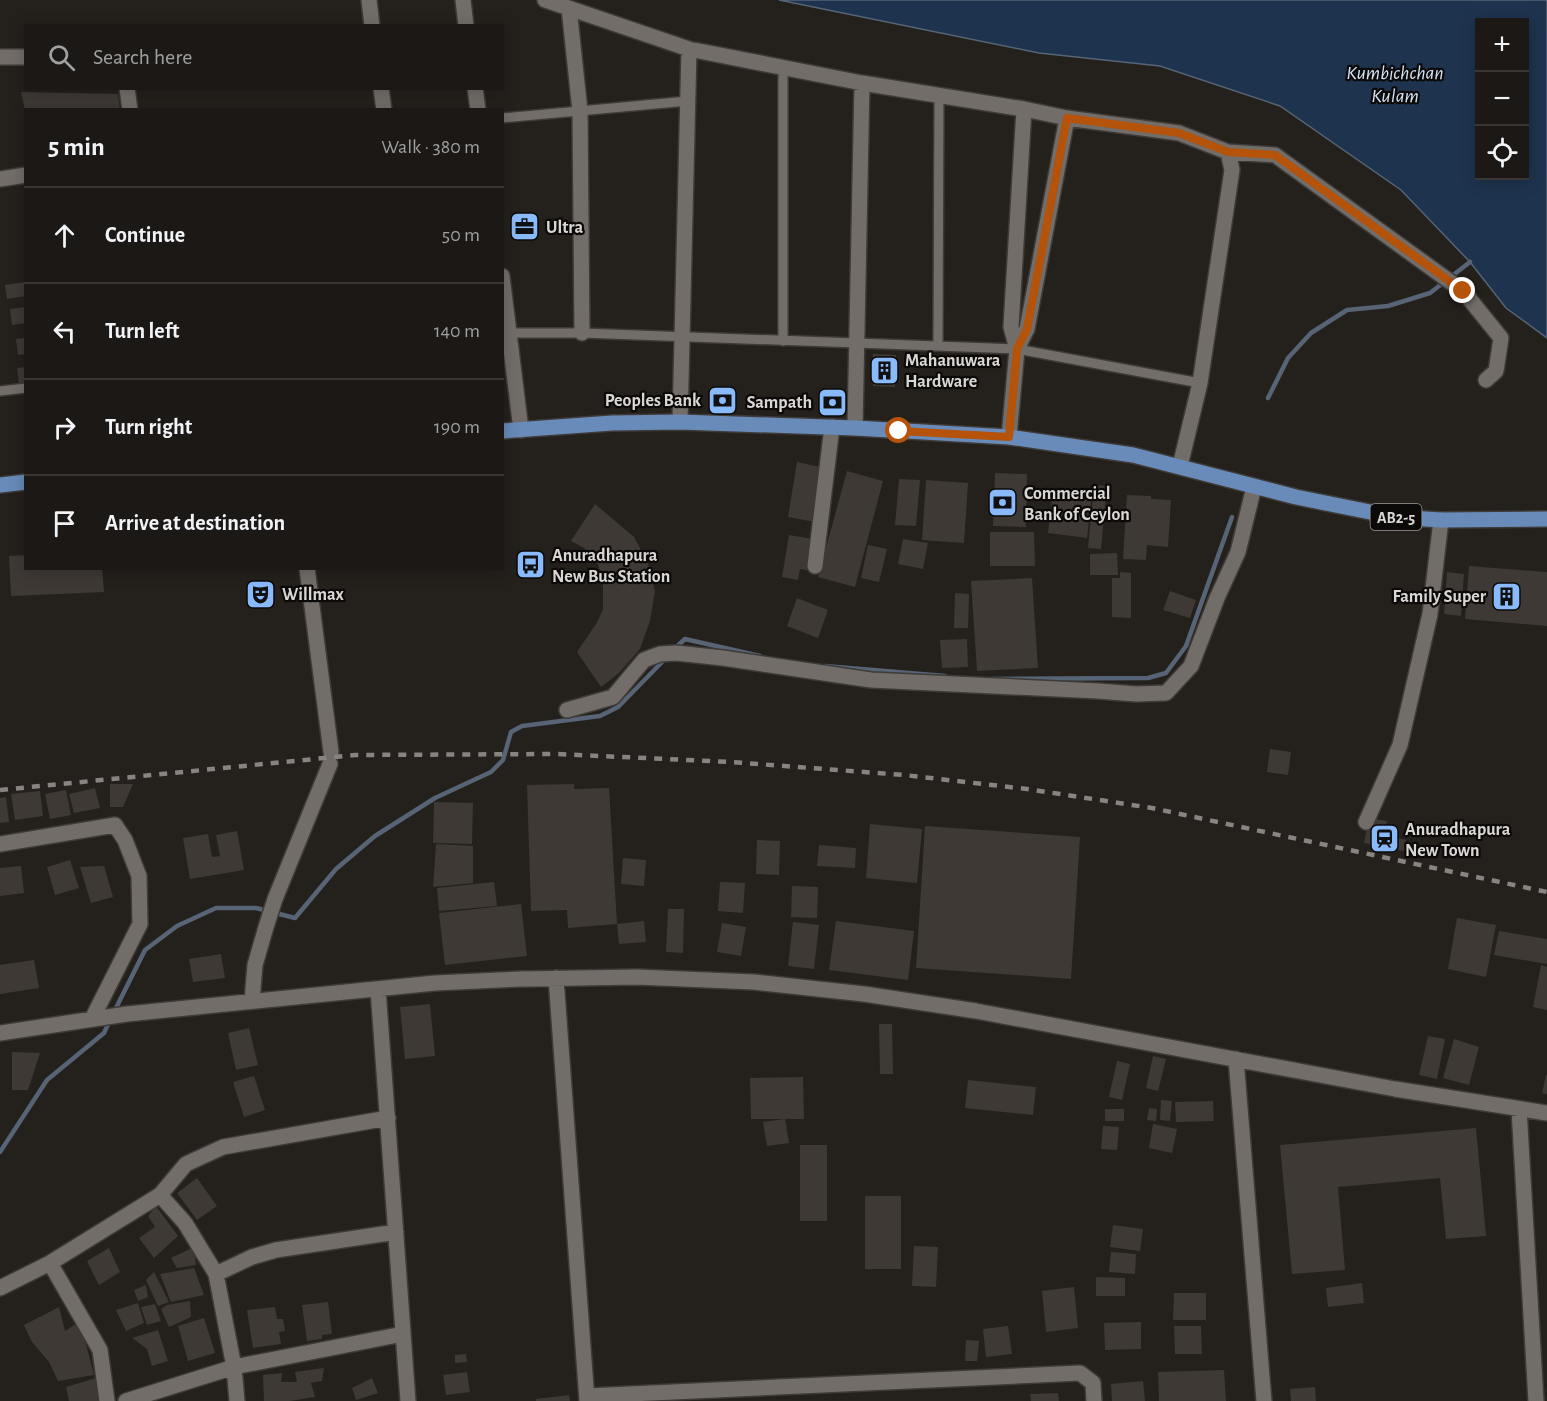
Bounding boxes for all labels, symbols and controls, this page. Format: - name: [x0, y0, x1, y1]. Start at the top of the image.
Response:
- map controls: [1475, 18, 1529, 180]
- button: +: [1475, 18, 1529, 72]
- search box: [24, 24, 504, 90]
- icon: search: [45, 41, 78, 74]
- text: Search here: [93, 46, 192, 68]
- water label: Kumbichchan Kulam: [1346, 63, 1444, 106]
- button: −: [1475, 72, 1529, 126]
- button: locate: [1475, 126, 1529, 180]
- text: 5 min: [48, 134, 105, 160]
- text: Walk · 380 m: [381, 137, 480, 157]
- office icon: Ultra: [509, 211, 541, 243]
- icon: ahead: [48, 219, 81, 252]
- place label: Ultra: [546, 219, 583, 237]
- text: Continue: [105, 224, 185, 246]
- text: 50 m: [442, 225, 480, 245]
- route end: [1449, 277, 1475, 303]
- icon: left: [48, 315, 81, 348]
- text: Turn left: [105, 320, 179, 342]
- text: 140 m: [434, 321, 480, 341]
- place label: Mahanuwara Hardware: [905, 352, 1001, 391]
- building icon: Mahanuwara Hardware: [868, 354, 900, 386]
- bank icon: Peoples Bank: [706, 384, 738, 416]
- bank icon: Sampath: [817, 386, 849, 418]
- place label: Peoples Bank: [605, 392, 701, 410]
- place label: Sampath: [747, 394, 812, 412]
- icon: right: [48, 411, 81, 444]
- text: Turn right: [105, 416, 192, 438]
- text: 190 m: [434, 417, 480, 437]
- route start: [885, 417, 911, 443]
- place label: Commercial Bank of Ceylon: [1024, 485, 1130, 524]
- bank icon: Commercial Bank of Ceylon: [987, 487, 1019, 519]
- road number: AB2-5: [1370, 504, 1422, 530]
- icon: arrive: [48, 507, 81, 540]
- text: Arrive at destination: [105, 512, 285, 534]
- place label: Anuradhapura New Bus Station: [552, 547, 670, 586]
- bus stop icon: Anuradhapura New Bus Station: [515, 549, 547, 581]
- theatre icon: Willmax: [245, 578, 277, 610]
- building icon: Family Super: [1491, 580, 1523, 612]
- place label: Willmax: [282, 586, 345, 604]
- place label: Family Super: [1393, 588, 1487, 606]
- place label: Anuradhapura New Town: [1405, 821, 1511, 860]
- station icon: Anuradhapura New Town: [1368, 823, 1400, 855]

